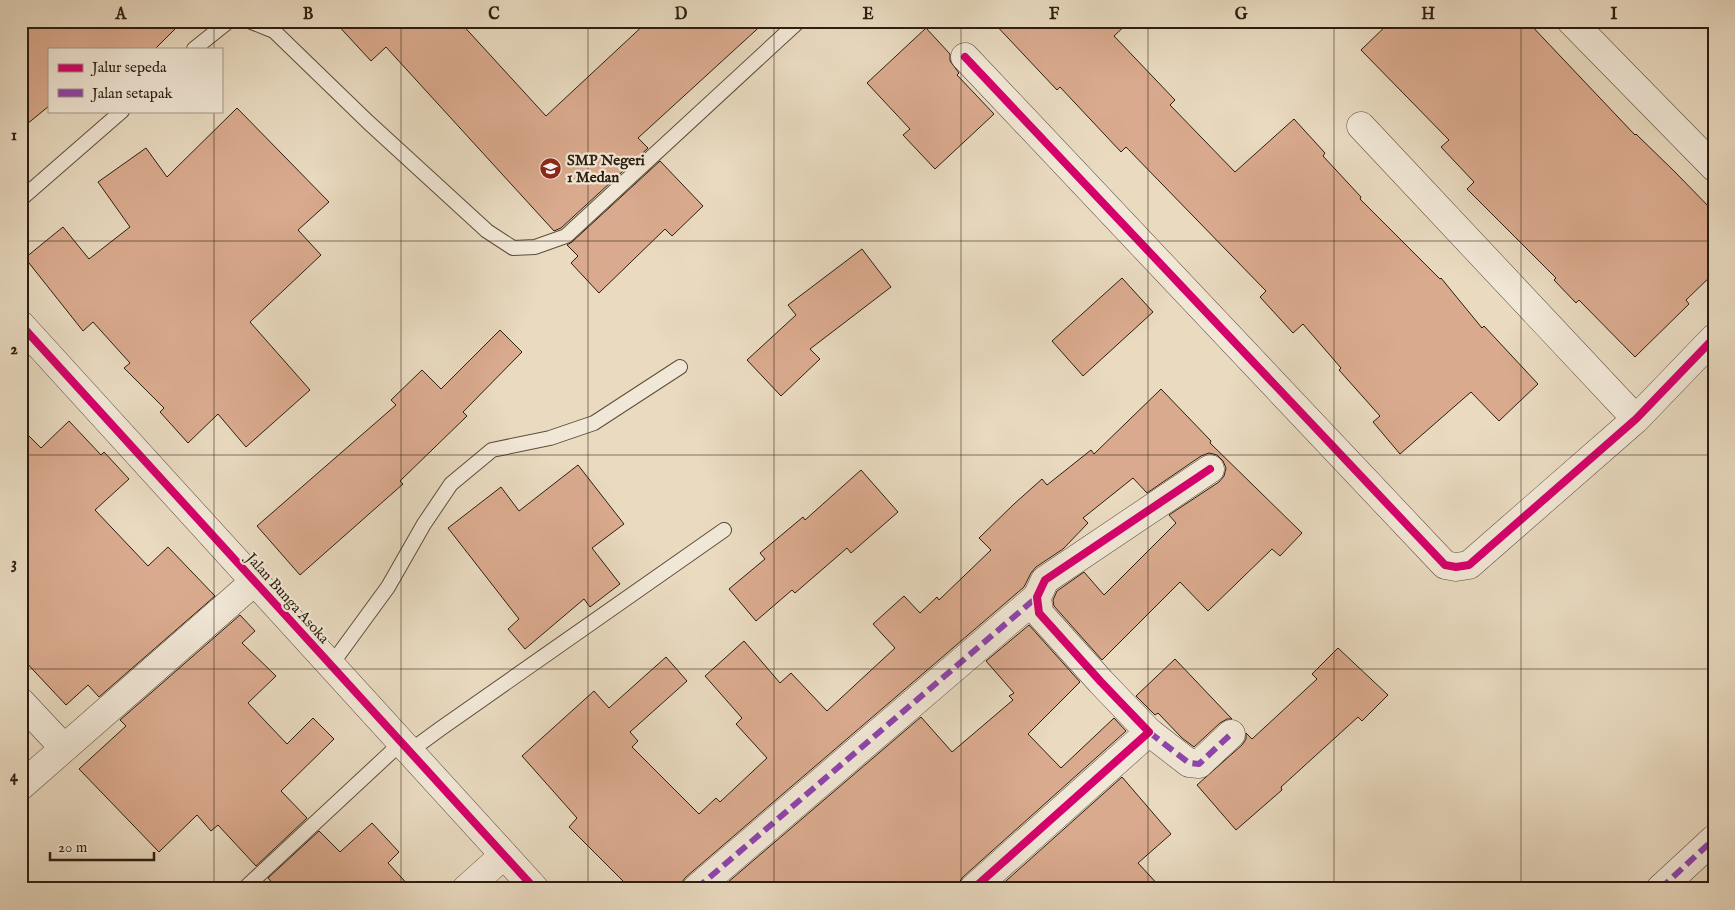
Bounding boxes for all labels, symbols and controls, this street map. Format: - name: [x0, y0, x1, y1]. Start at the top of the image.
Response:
- text: A: [115, 5, 128, 25]
- text: B: [303, 5, 314, 25]
- text: C: [488, 5, 500, 25]
- text: D: [675, 5, 688, 25]
- text: E: [862, 5, 874, 25]
- text: F: [1049, 5, 1060, 25]
- text: G: [1235, 5, 1248, 25]
- text: H: [1421, 5, 1435, 25]
- text: I: [1611, 5, 1618, 25]
- legend: [48, 48, 222, 112]
- text: Jalur sepeda: [90, 58, 167, 77]
- text: Jalan setapak: [90, 84, 173, 103]
- text: 1: [11, 126, 17, 146]
- place label: SMP Negeri 1 Medan: [567, 151, 645, 187]
- school or university icon: SMP Negeri 1 Medan: [539, 157, 563, 181]
- text: 2: [10, 340, 18, 360]
- street label: Jalan Bunga Asoka: [241, 548, 334, 648]
- text: 3: [11, 554, 17, 574]
- text: 4: [10, 767, 19, 787]
- scale bar: [50, 830, 154, 862]
- text: 20 m: [58, 838, 88, 857]

